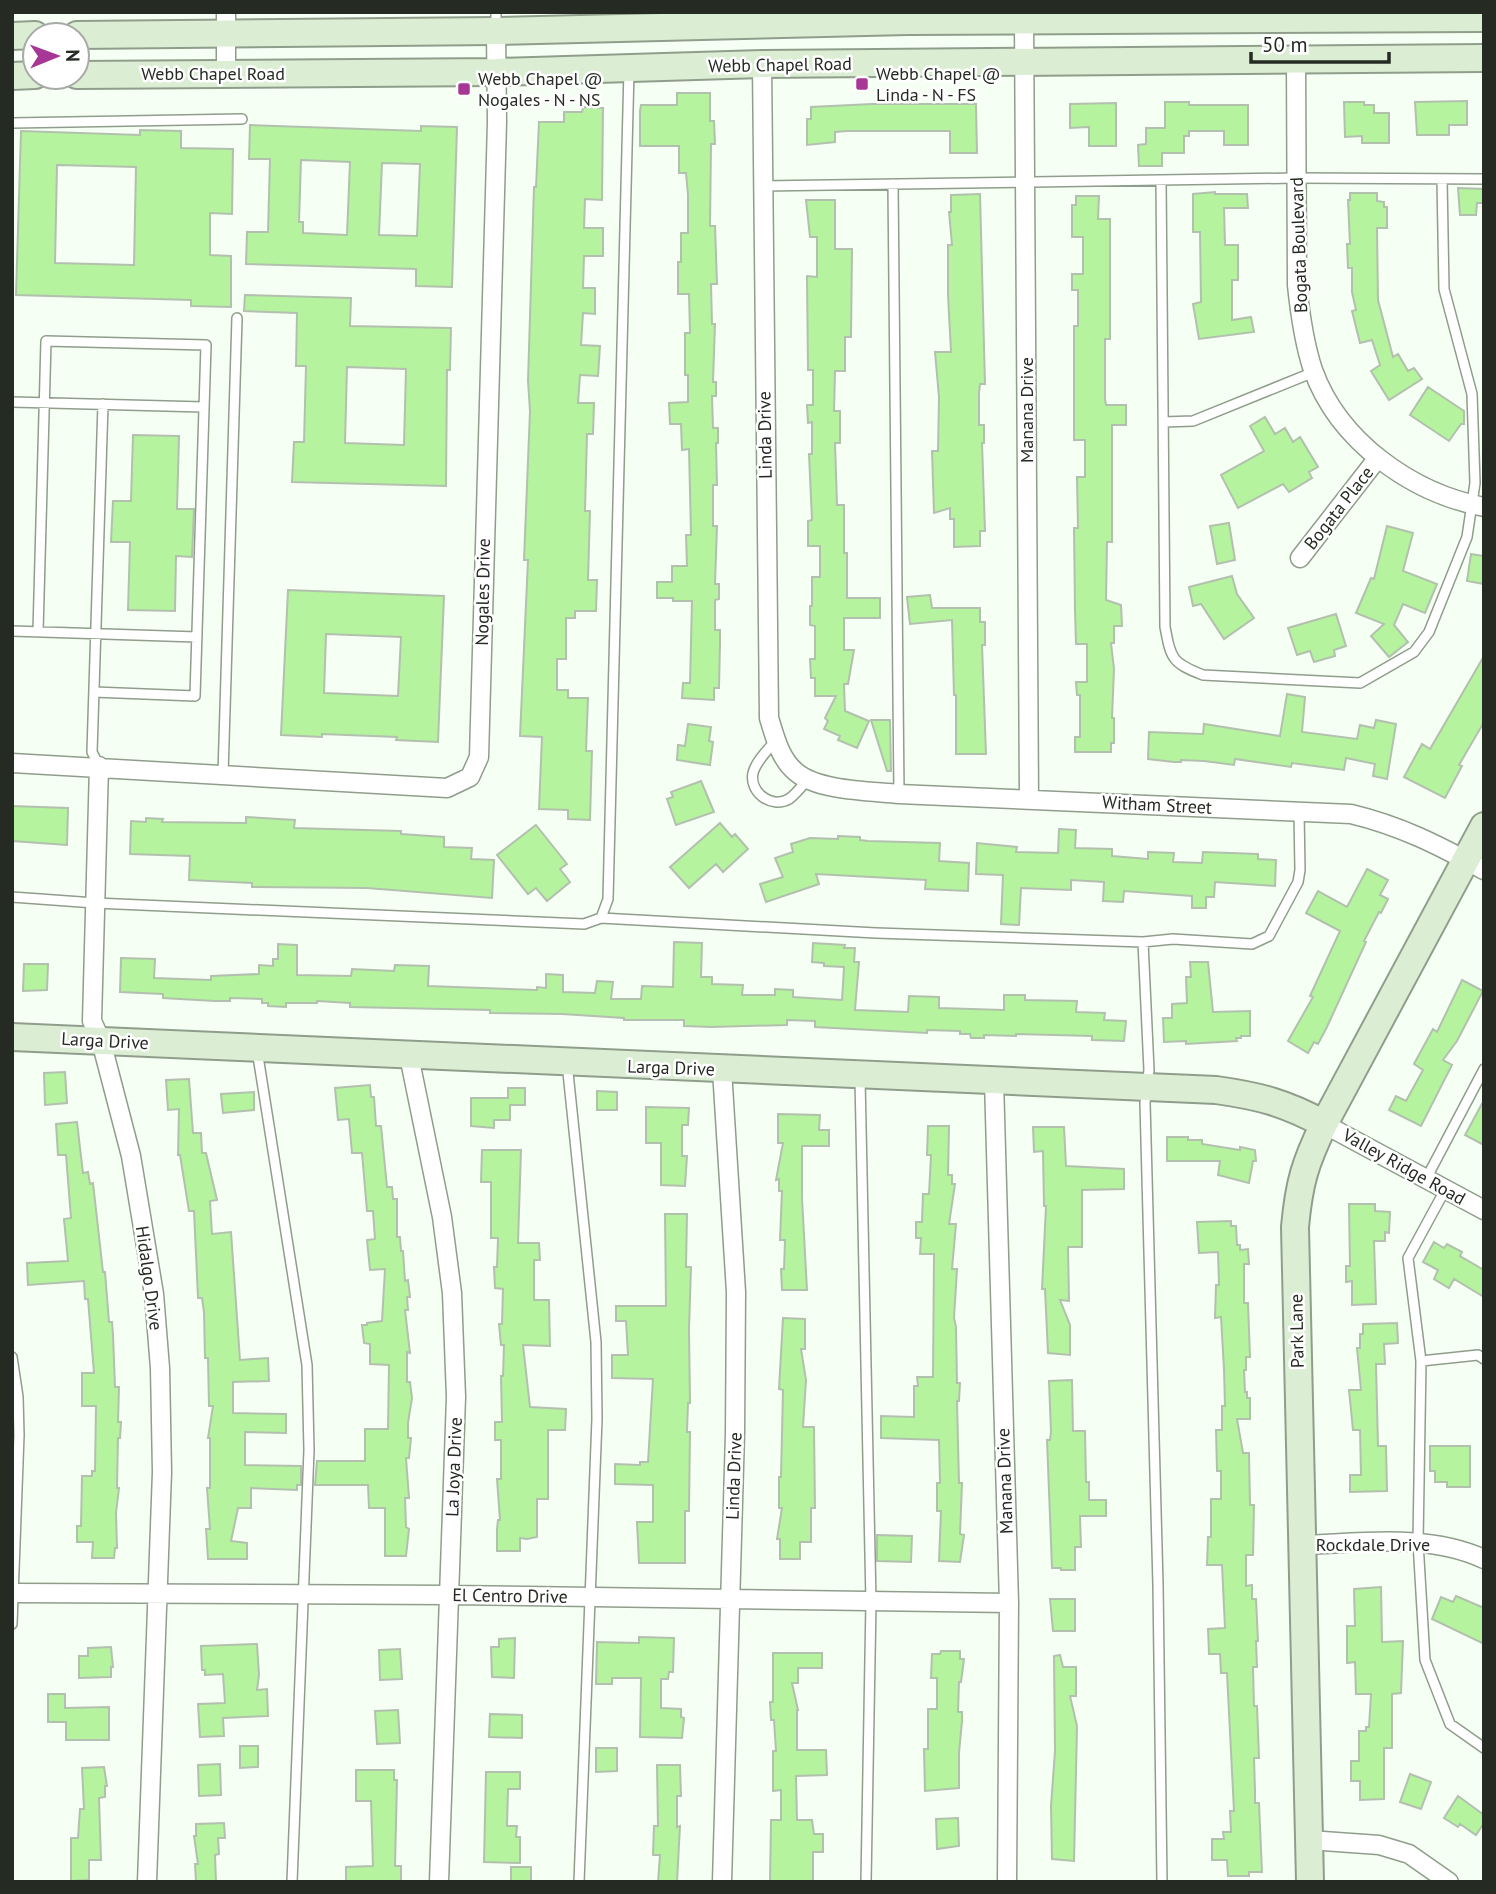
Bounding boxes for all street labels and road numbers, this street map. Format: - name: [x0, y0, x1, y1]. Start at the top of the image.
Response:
- street label: Webb Chapel Road: [708, 52, 852, 77]
- street label: Webb Chapel Road: [141, 62, 285, 85]
- street label: Bogata Boulevard: [1285, 177, 1312, 313]
- street label: Manana Drive: [1015, 357, 1038, 463]
- street label: Linda Drive: [752, 391, 777, 479]
- street label: Bogata Place: [1299, 461, 1378, 554]
- street label: Nogales Drive: [470, 538, 495, 646]
- street label: Witham Street: [1101, 790, 1213, 819]
- street label: Larga Drive: [61, 1027, 149, 1054]
- street label: Larga Drive: [627, 1054, 715, 1081]
- street label: Valley Ridge Road: [1338, 1123, 1470, 1210]
- street label: Hidalgo Drive: [131, 1224, 168, 1332]
- street label: Park Lane: [1284, 1294, 1309, 1368]
- street label: La Joya Drive: [440, 1417, 467, 1517]
- street label: Manana Drive: [991, 1428, 1018, 1534]
- street label: Linda Drive: [720, 1432, 747, 1520]
- street label: Rockdale Drive: [1316, 1533, 1430, 1556]
- street label: El Centro Drive: [452, 1583, 568, 1608]

